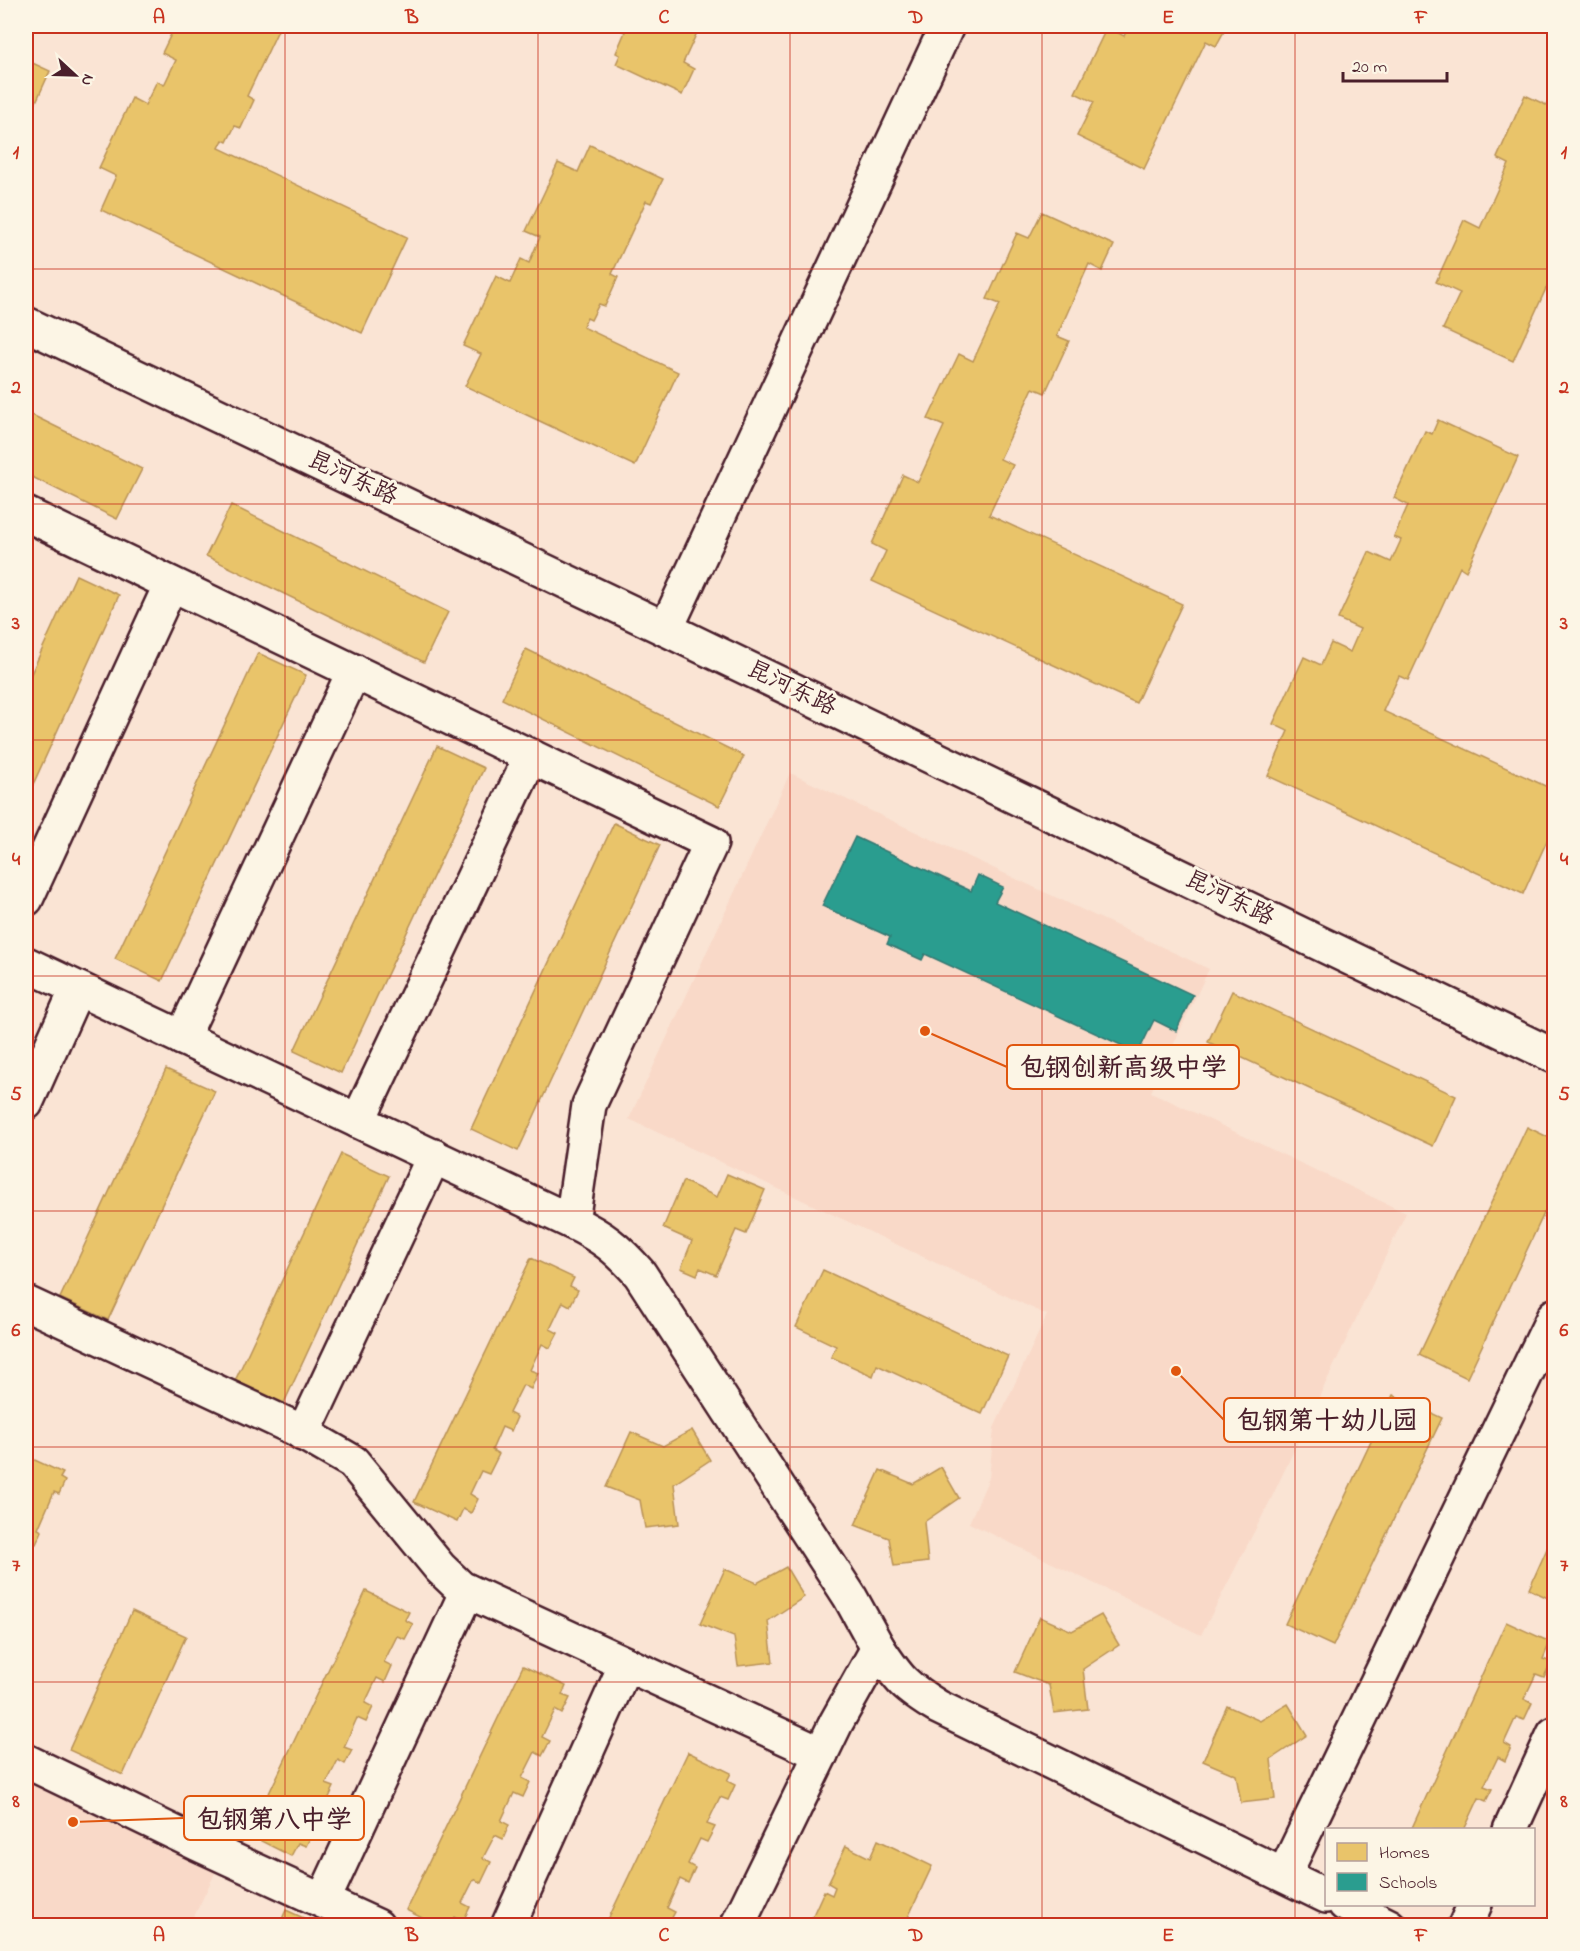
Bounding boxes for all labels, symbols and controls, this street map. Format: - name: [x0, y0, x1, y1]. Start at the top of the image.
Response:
- text: A: [153, 4, 165, 33]
- text: B: [404, 4, 419, 33]
- text: C: [659, 4, 670, 33]
- text: D: [908, 4, 923, 33]
- text: E: [1162, 4, 1174, 33]
- text: F: [1414, 4, 1428, 33]
- north arrow: [45, 45, 105, 105]
- scale bar: [1343, 45, 1446, 83]
- text: 20 m: [1352, 55, 1387, 81]
- text: N: [74, 70, 100, 90]
- text: 1: [13, 139, 20, 168]
- text: 1: [1561, 139, 1568, 168]
- text: 2: [10, 374, 21, 403]
- text: 2: [1558, 374, 1569, 403]
- street label: 昆河东路: [301, 443, 403, 515]
- text: 3: [11, 610, 20, 639]
- text: 3: [1559, 610, 1568, 639]
- street label: 昆河东路: [740, 652, 842, 726]
- text: 4: [12, 846, 21, 875]
- text: 4: [1560, 846, 1569, 875]
- street label: 昆河东路: [1178, 862, 1280, 936]
- callout: 包钢创新高级中学: [1007, 1045, 1239, 1089]
- text: 包钢创新高级中学: [1019, 1051, 1227, 1089]
- text: 5: [10, 1081, 22, 1110]
- text: 5: [1558, 1081, 1570, 1110]
- text: 6: [12, 1317, 21, 1346]
- text: 6: [1560, 1317, 1569, 1346]
- callout: 包钢第十幼儿园: [1224, 1398, 1430, 1442]
- text: 包钢第十幼儿园: [1236, 1404, 1418, 1442]
- text: 7: [12, 1552, 21, 1581]
- text: 7: [1560, 1552, 1569, 1581]
- text: 8: [11, 1788, 20, 1817]
- text: 8: [1559, 1788, 1568, 1817]
- callout: 包钢第八中学: [184, 1796, 364, 1840]
- text: 包钢第八中学: [196, 1803, 352, 1841]
- legend: [1325, 1828, 1535, 1906]
- text: Homes: [1379, 1841, 1430, 1867]
- text: Schools: [1379, 1871, 1437, 1897]
- text: A: [153, 1922, 165, 1951]
- text: B: [404, 1922, 419, 1951]
- text: C: [659, 1922, 670, 1951]
- text: D: [908, 1922, 923, 1951]
- text: E: [1162, 1922, 1174, 1951]
- text: F: [1414, 1922, 1428, 1951]

